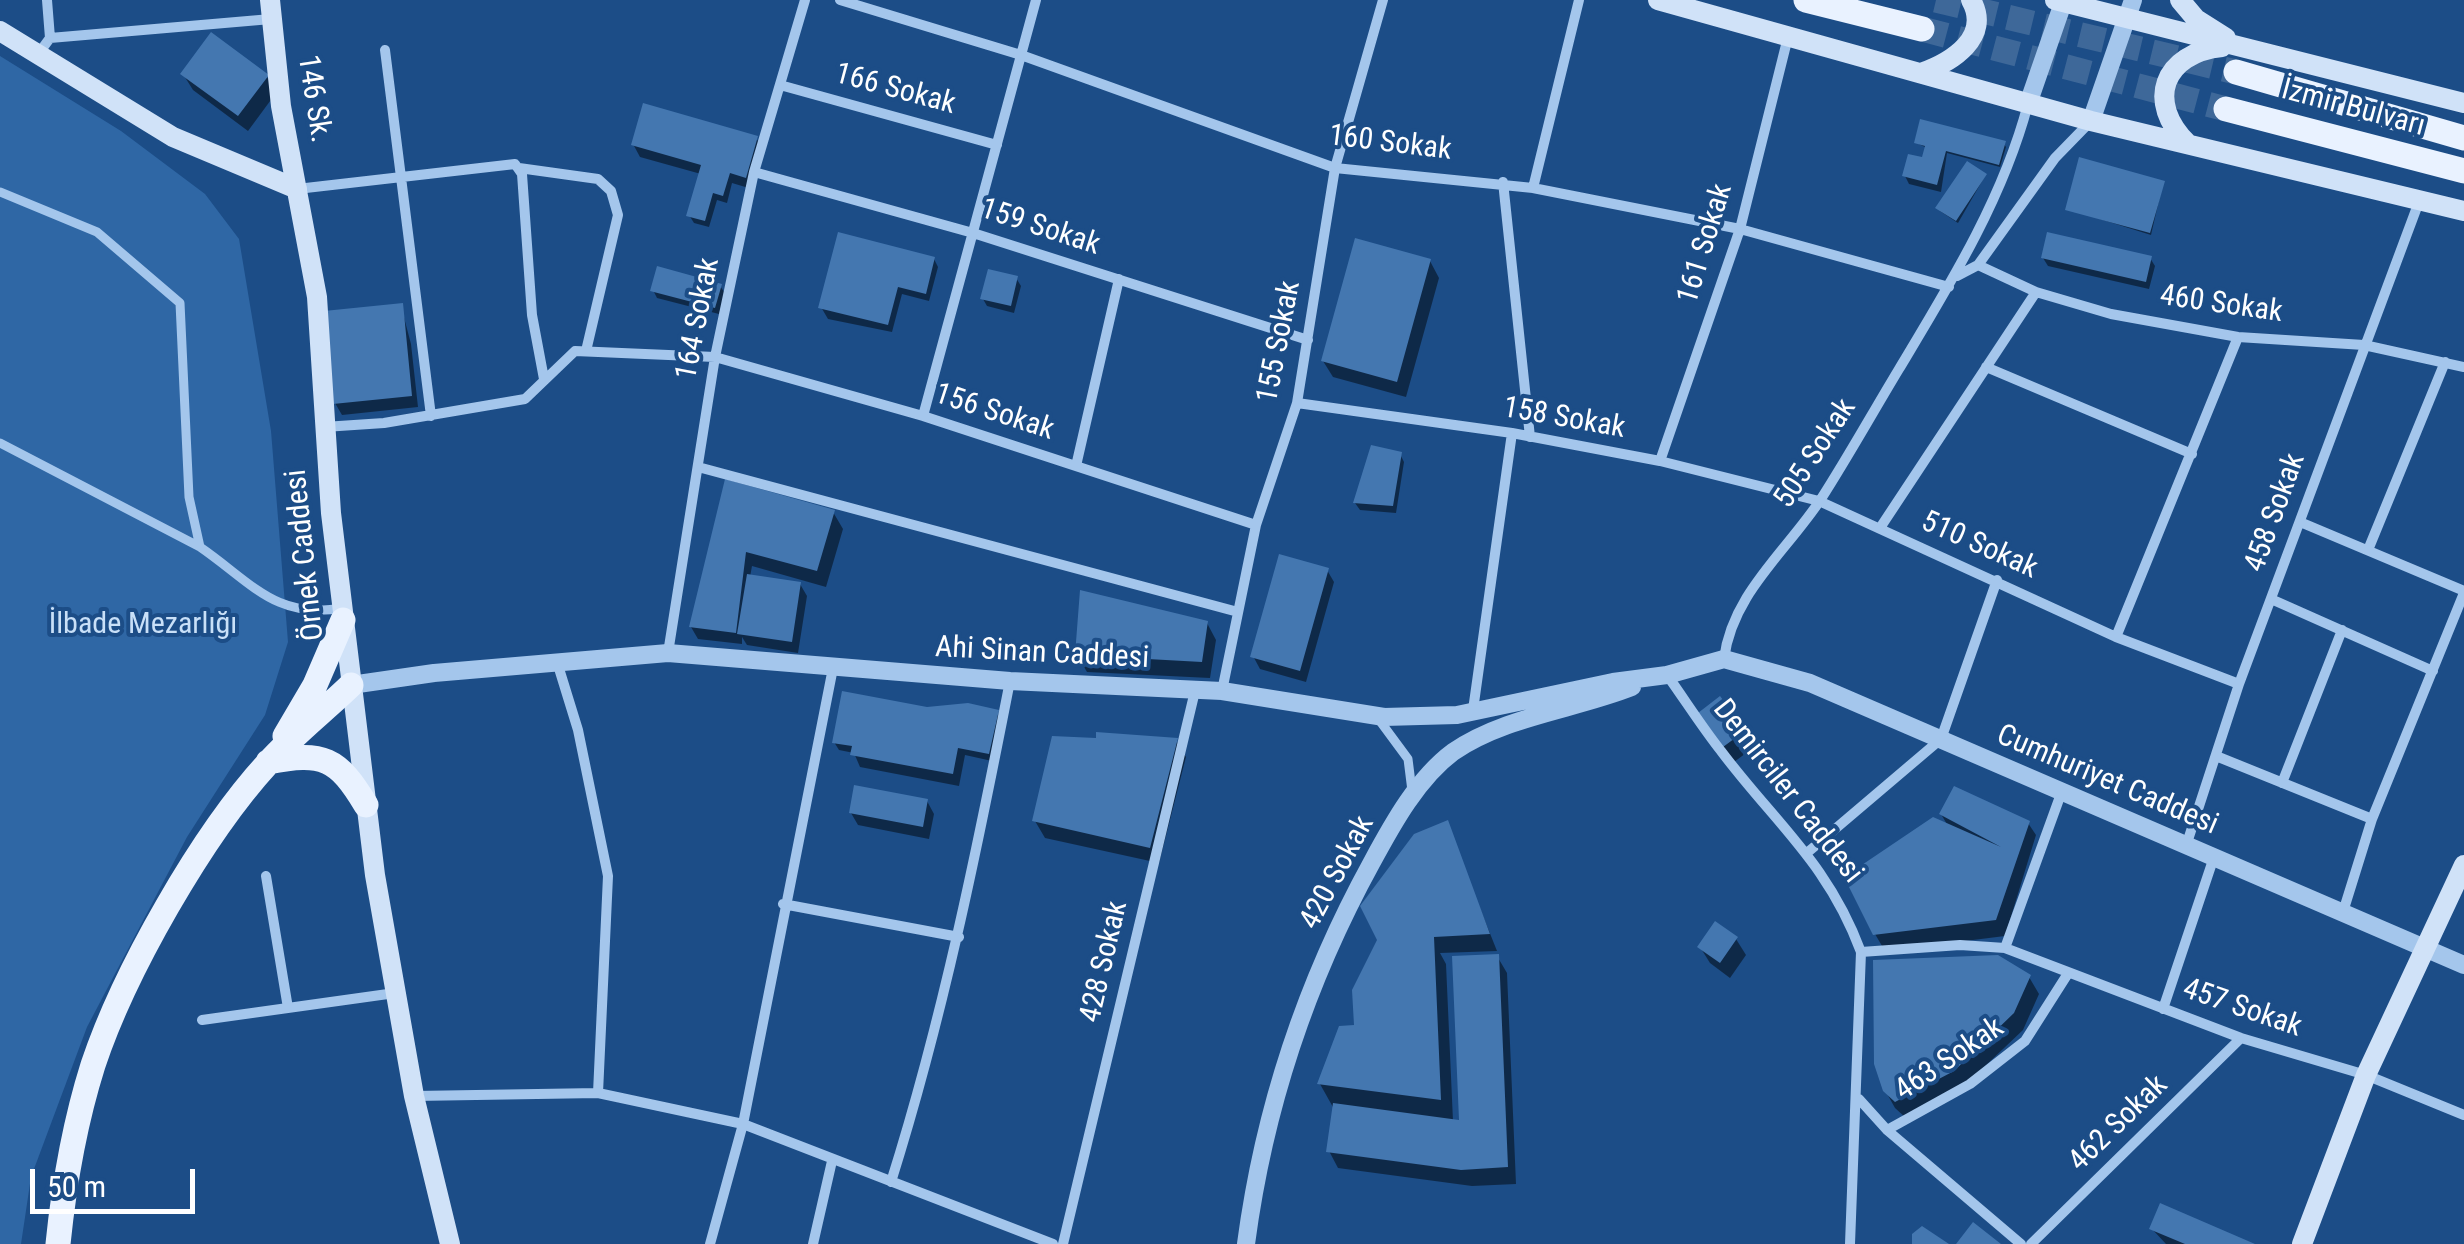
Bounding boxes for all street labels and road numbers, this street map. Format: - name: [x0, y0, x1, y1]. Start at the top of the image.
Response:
- street label: 146 Sk.: [288, 53, 338, 145]
- street label: 166 Sokak: [831, 57, 959, 123]
- street label: İzmir Bulvarı: [2277, 73, 2429, 145]
- street label: 160 Sokak: [1327, 119, 1453, 169]
- street label: 161 Sokak: [1671, 180, 1741, 308]
- street label: 159 Sokak: [976, 192, 1104, 264]
- street label: 164 Sokak: [670, 255, 728, 383]
- street label: 155 Sokak: [1251, 278, 1309, 406]
- street label: 460 Sokak: [2157, 279, 2285, 331]
- street label: 156 Sokak: [930, 377, 1058, 449]
- street label: 158 Sokak: [1500, 391, 1628, 447]
- street label: 505 Sokak: [1767, 392, 1865, 516]
- street label: 458 Sokak: [2238, 449, 2314, 577]
- street label: Örnek Caddesi: [279, 468, 333, 642]
- street label: 510 Sokak: [1915, 504, 2043, 588]
- street label: Ahi Sinan Caddesi: [934, 630, 1150, 678]
- street label: Demirciler Caddesi: [1704, 693, 1870, 891]
- street label: Cumhuriyet Caddesi: [1991, 718, 2223, 844]
- street label: 420 Sokak: [1293, 810, 1383, 936]
- street label: 428 Sokak: [1074, 898, 1136, 1026]
- street label: 457 Sokak: [2178, 972, 2306, 1046]
- street label: 463 Sokak: [1889, 1011, 2011, 1109]
- street label: 462 Sokak: [2062, 1068, 2176, 1180]

